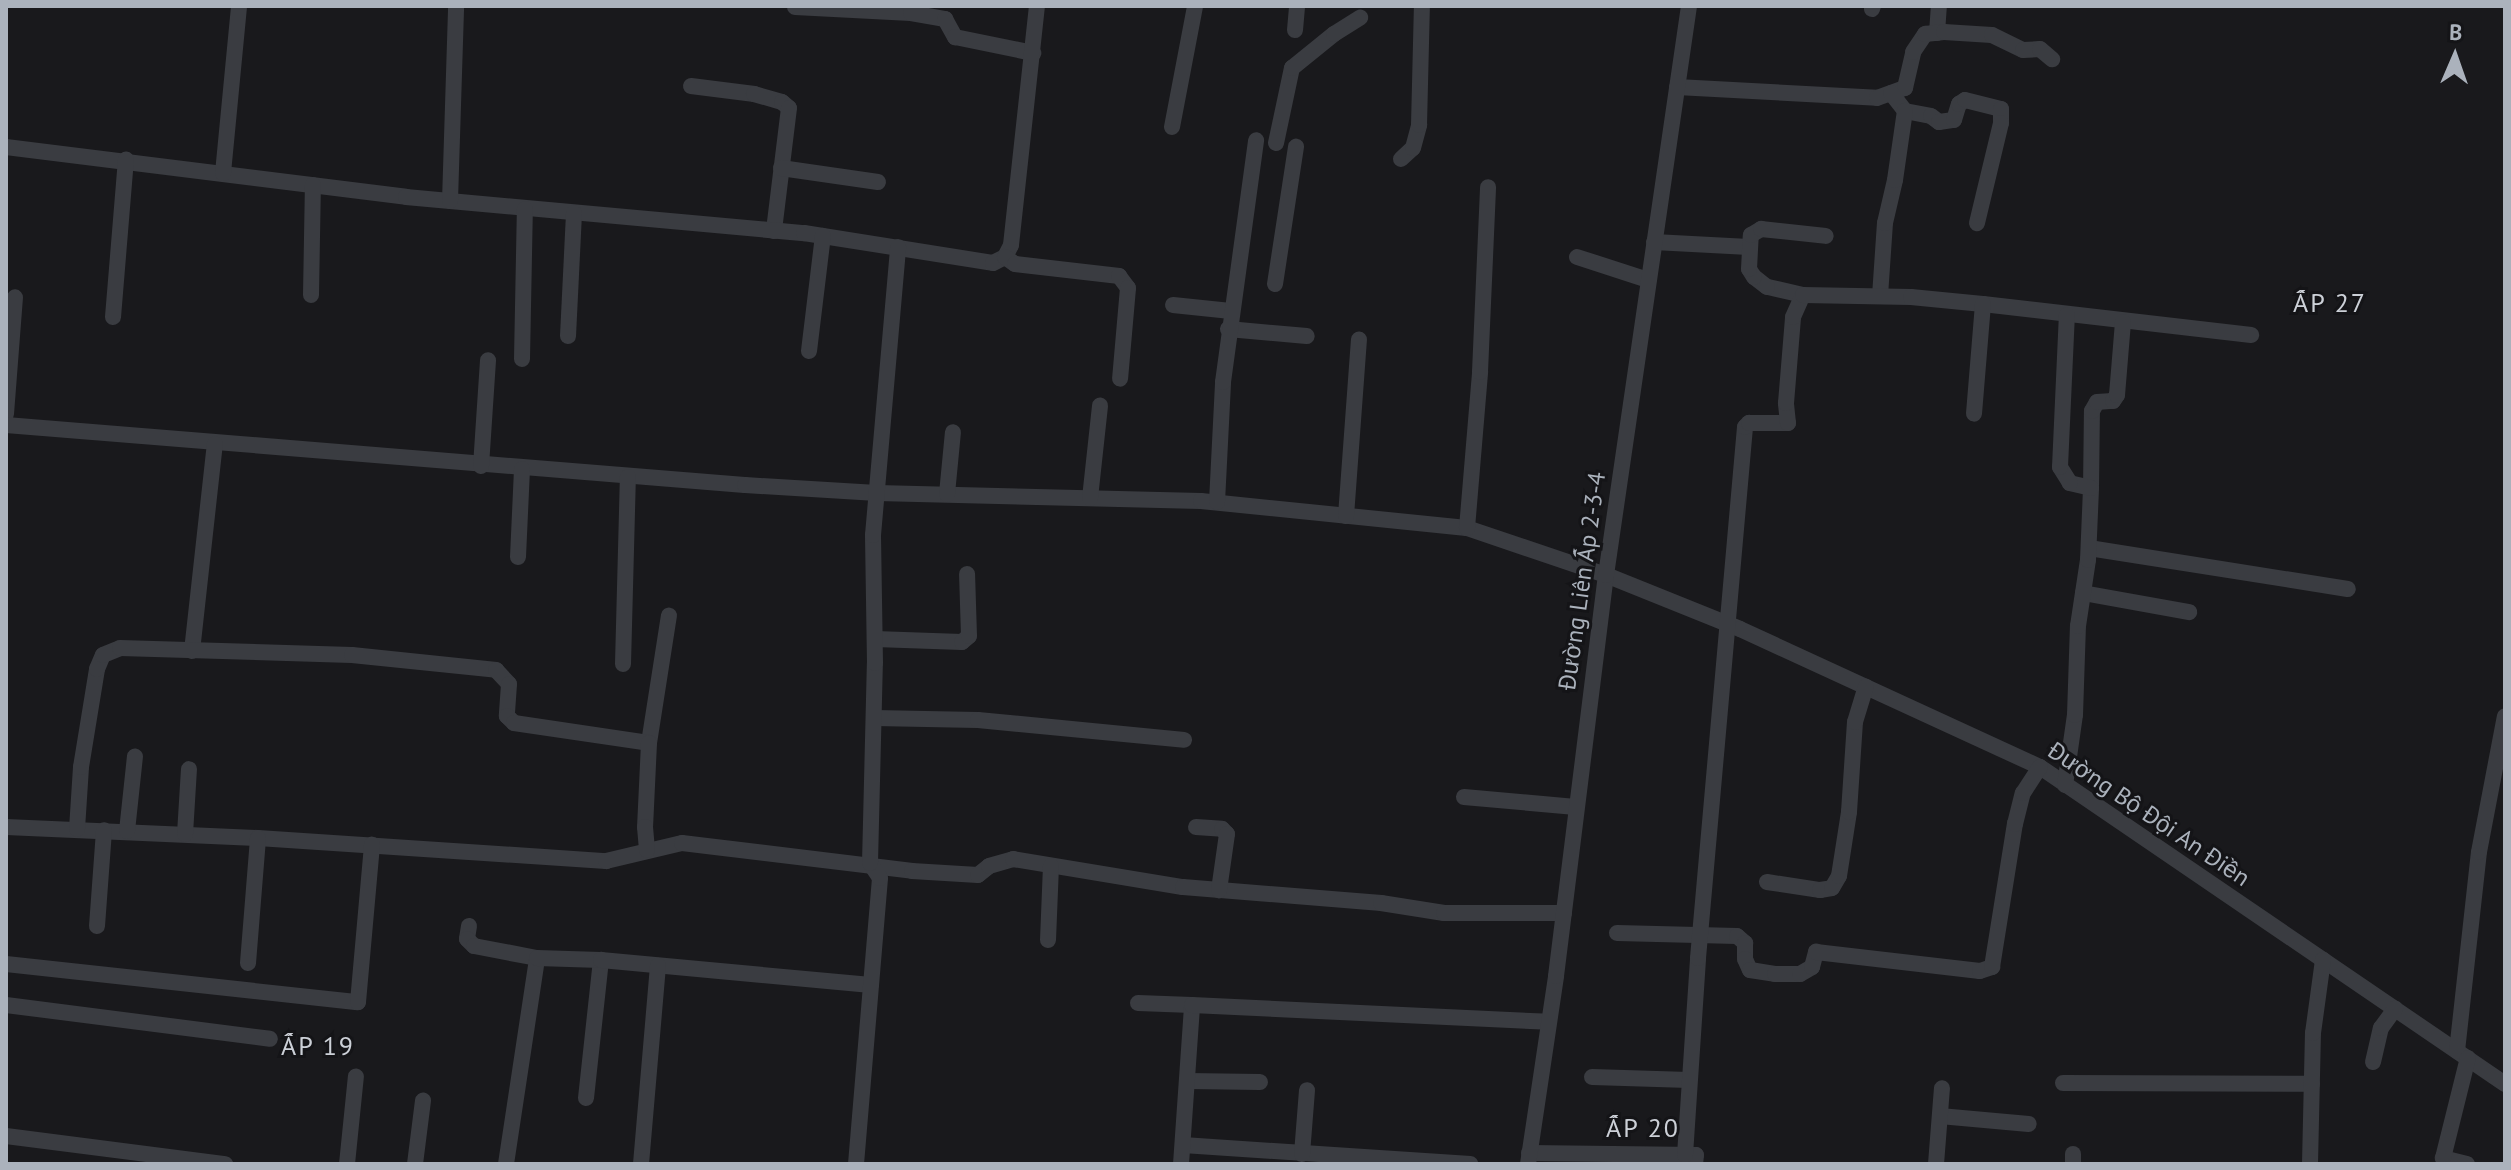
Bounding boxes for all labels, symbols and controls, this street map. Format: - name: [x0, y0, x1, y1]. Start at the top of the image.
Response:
- north arrow: [2415, 16, 2495, 96]
- text: B: [2449, 18, 2463, 46]
- district label: ẤP 27: [2292, 287, 2368, 319]
- street label: Đường Liên Ấp 2-3-4: [1552, 470, 1612, 692]
- street label: Đường Bộ Đội An Điền: [2042, 736, 2256, 892]
- district label: ẤP 19: [280, 1030, 356, 1062]
- district label: ẤP 20: [1605, 1112, 1681, 1144]

